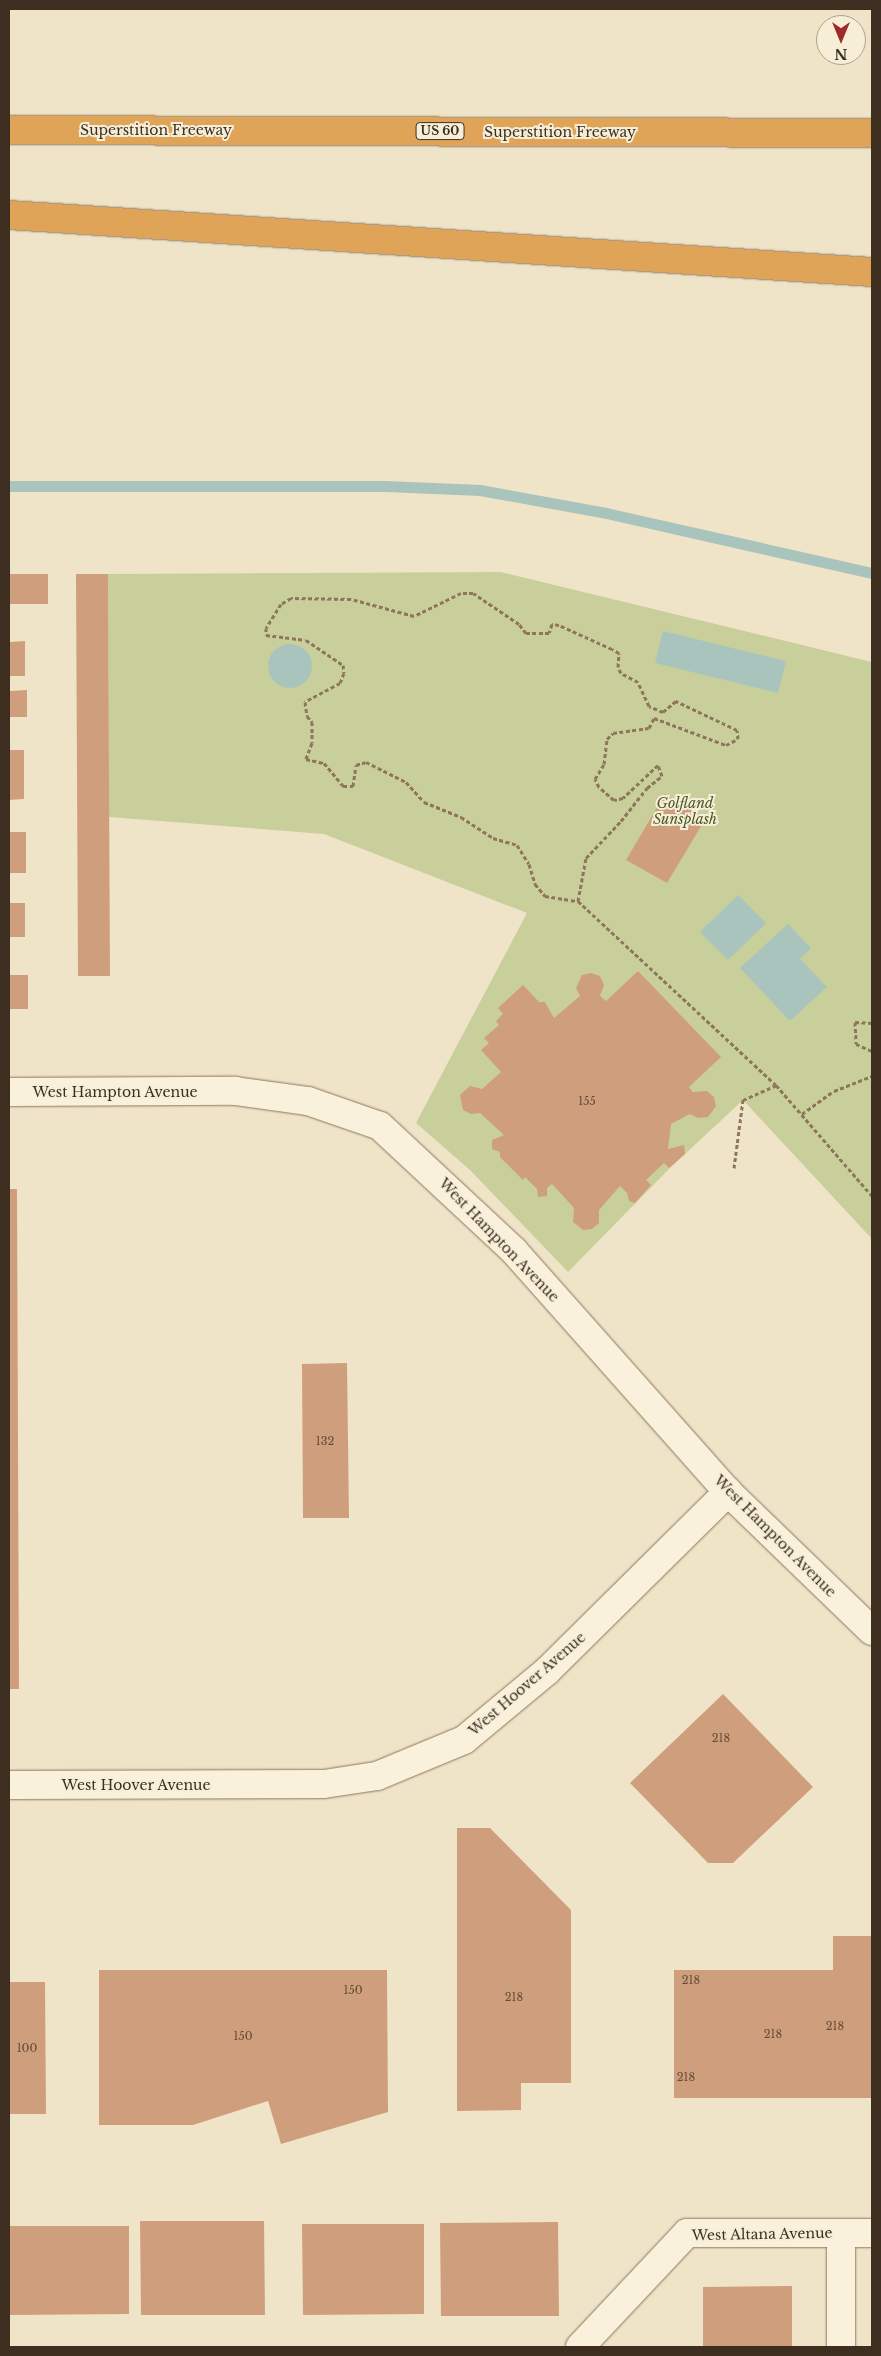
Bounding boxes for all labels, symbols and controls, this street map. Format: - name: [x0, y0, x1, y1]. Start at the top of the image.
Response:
- north arrow: [816, 15, 866, 65]
- text: N: [834, 45, 848, 63]
- street label: Superstition Freeway: [80, 122, 232, 138]
- road number: US 60: [415, 122, 465, 140]
- street label: Superstition Freeway: [484, 124, 636, 140]
- park label: Golfland Sunsplash: [653, 795, 717, 828]
- street label: West Hampton Avenue: [32, 1084, 198, 1100]
- house number: 155: [578, 1094, 596, 1108]
- street label: West Hampton Avenue: [435, 1175, 563, 1305]
- house number: 132: [316, 1434, 334, 1448]
- street label: West Hampton Avenue: [710, 1471, 840, 1601]
- street label: West Hoover Avenue: [465, 1628, 589, 1740]
- house number: 218: [712, 1731, 730, 1745]
- street label: West Hoover Avenue: [61, 1777, 211, 1793]
- house number: 218: [682, 1973, 700, 1987]
- house number: 150: [343, 1983, 363, 1997]
- house number: 218: [505, 1990, 523, 2004]
- house number: 218: [826, 2019, 844, 2033]
- house number: 218: [764, 2027, 782, 2041]
- house number: 150: [233, 2029, 253, 2043]
- house number: 100: [17, 2041, 37, 2055]
- house number: 218: [677, 2070, 695, 2084]
- street label: West Altana Avenue: [691, 2224, 833, 2244]

